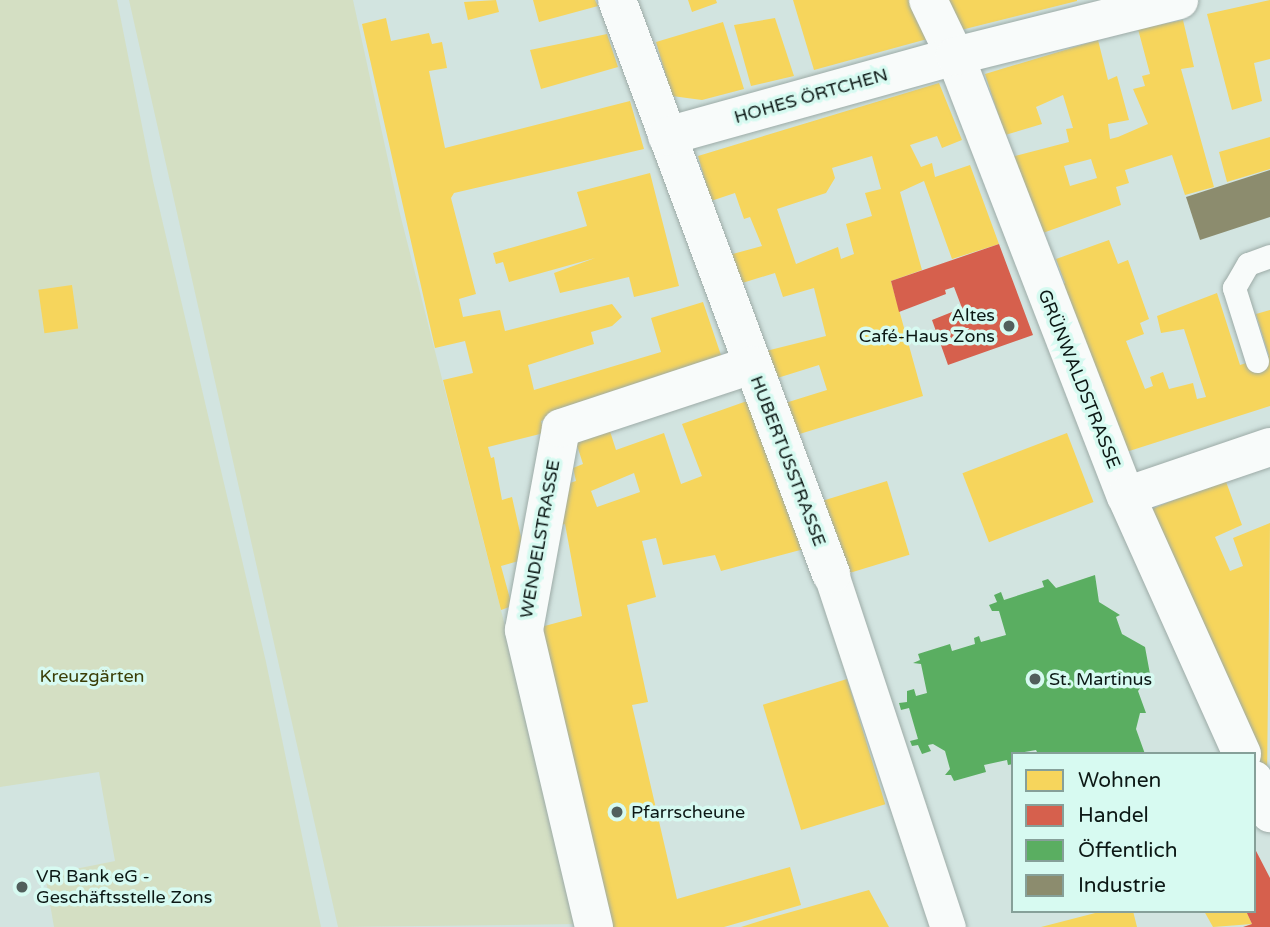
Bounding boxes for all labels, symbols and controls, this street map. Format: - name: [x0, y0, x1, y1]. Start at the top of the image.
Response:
- street label: HOHES ÖRTCHEN: [732, 64, 890, 128]
- street label: GRÜNWALDSTRASSE: [1033, 286, 1125, 472]
- place label: Altes Café-Haus Zons: [859, 305, 995, 348]
- marker: Altes Café-Haus Zons: [1001, 318, 1017, 334]
- street label: HUBERTUSSTRASSE: [745, 373, 831, 549]
- street label: WENDELSTRASSE: [515, 458, 565, 620]
- park label: Kreuzgärten: [39, 665, 145, 687]
- place label: St. Martinus: [1049, 668, 1152, 690]
- marker: St. Martinus: [1027, 671, 1043, 687]
- legend: [1011, 752, 1256, 913]
- text: Wohnen: [1078, 768, 1161, 793]
- place label: Pfarrscheune: [631, 801, 745, 823]
- text: Handel: [1078, 803, 1149, 828]
- marker: Pfarrscheune: [609, 804, 625, 820]
- text: Öffentlich: [1078, 838, 1178, 863]
- place label: VR Bank eG - Geschäftsstelle Zons: [36, 866, 212, 908]
- text: Industrie: [1078, 873, 1166, 898]
- marker: VR Bank eG - Geschäftsstelle Zons: [14, 879, 30, 895]

